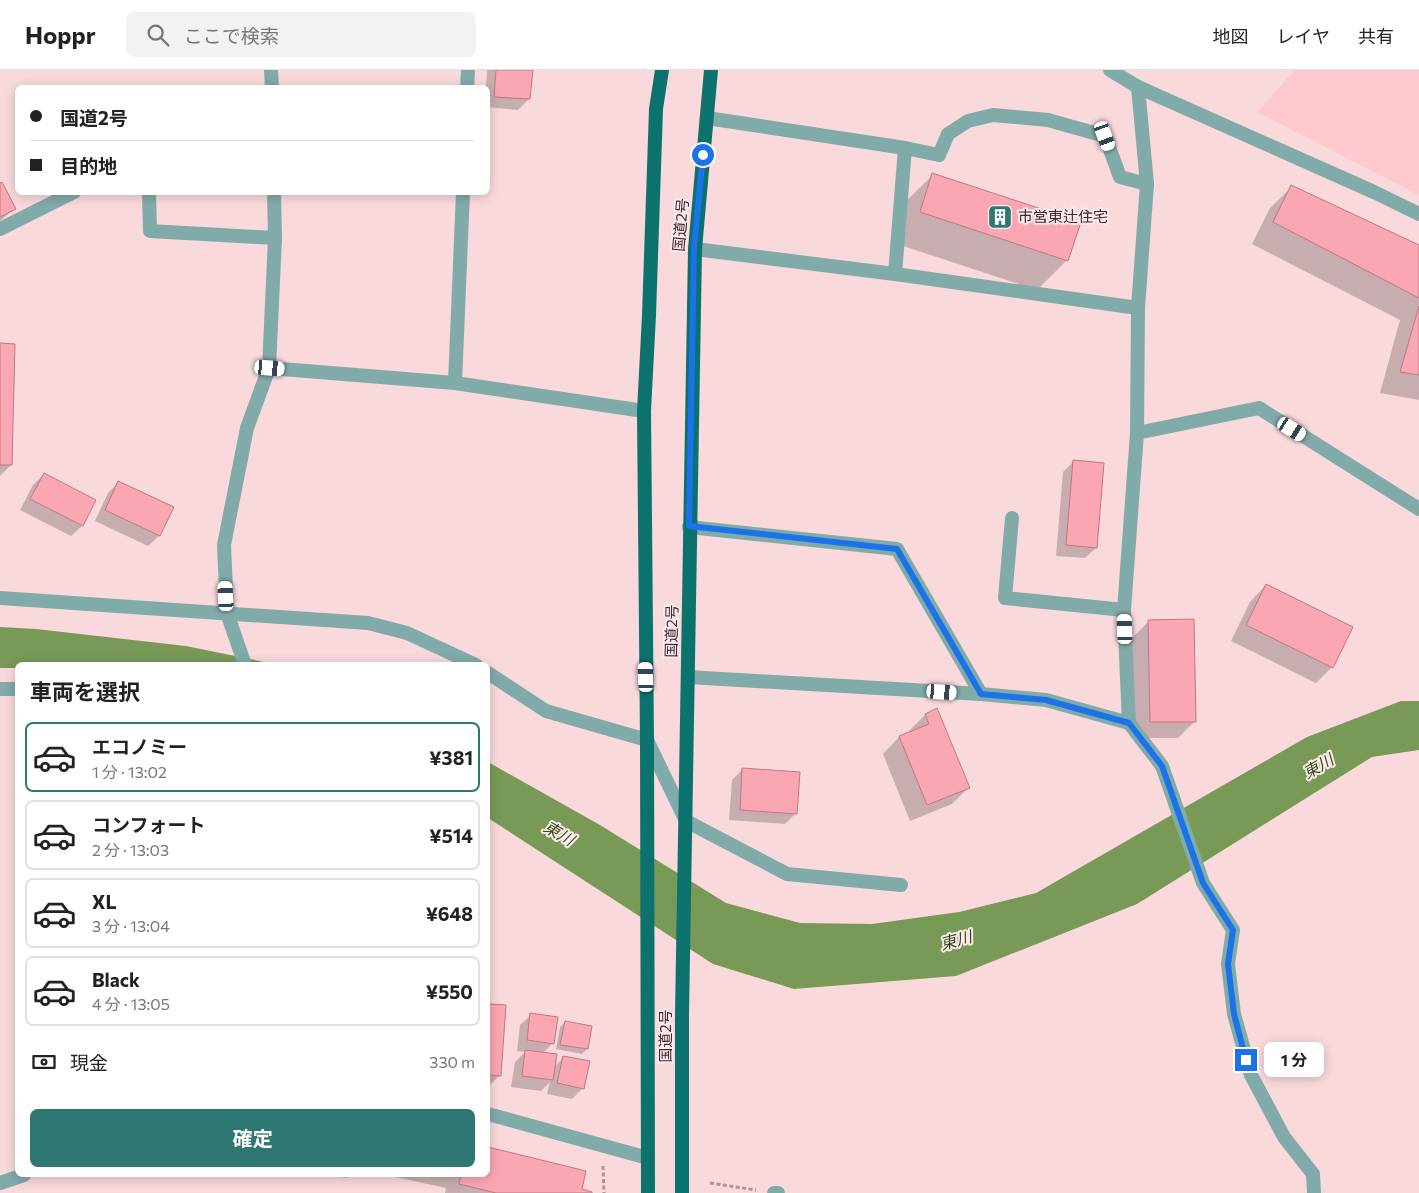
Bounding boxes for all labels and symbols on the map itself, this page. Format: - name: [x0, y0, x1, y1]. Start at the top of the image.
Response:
- car: [1092, 119, 1117, 153]
- route start: [692, 144, 714, 166]
- street label: 国道2号: [669, 198, 691, 252]
- building icon: 市営東辻住宅: [987, 204, 1013, 230]
- place label: 市営東辻住宅: [1018, 207, 1108, 225]
- car: [254, 359, 285, 377]
- car: [1275, 415, 1308, 443]
- car: [217, 581, 234, 611]
- street label: 国道2号: [662, 604, 680, 658]
- car: [1116, 614, 1133, 644]
- car: [637, 662, 654, 692]
- car: [926, 683, 957, 701]
- water label: 東川: [1299, 748, 1338, 782]
- water label: 東川: [541, 816, 580, 850]
- water label: 東川: [938, 926, 976, 953]
- street label: 国道2号: [656, 1009, 674, 1063]
- callout: 1 分: [1264, 1042, 1324, 1078]
- route end: [1235, 1049, 1257, 1071]

